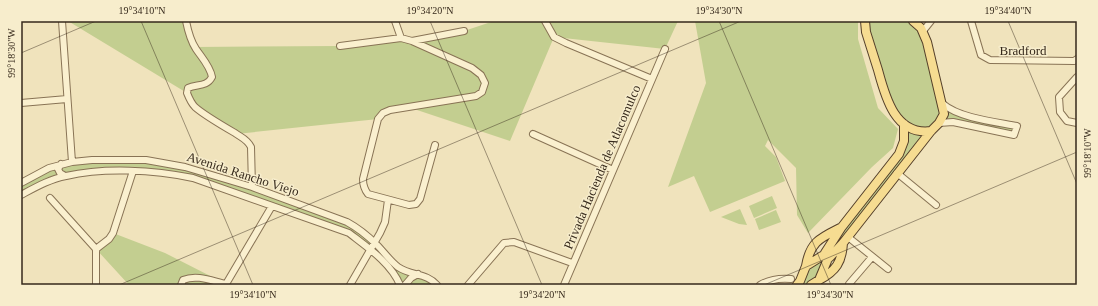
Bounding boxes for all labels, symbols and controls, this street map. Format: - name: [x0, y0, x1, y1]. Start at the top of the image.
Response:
- text: 19°34'10"N: [118, 5, 166, 16]
- text: 19°34'20"N: [406, 5, 454, 16]
- text: 19°34'30"N: [695, 5, 743, 16]
- text: 19°34'40"N: [984, 5, 1032, 16]
- text: 99°18'30"W: [6, 28, 17, 78]
- street label: Bradford: [1000, 43, 1047, 58]
- street label: Privada Hacienda de Atlacomulco: [560, 82, 644, 252]
- text: 99°18'10"W: [1082, 128, 1093, 178]
- street label: Avenida Rancho Viejo: [185, 149, 301, 199]
- text: 19°34'10"N: [229, 289, 277, 300]
- text: 19°34'20"N: [518, 289, 566, 300]
- text: 19°34'30"N: [806, 289, 854, 300]

